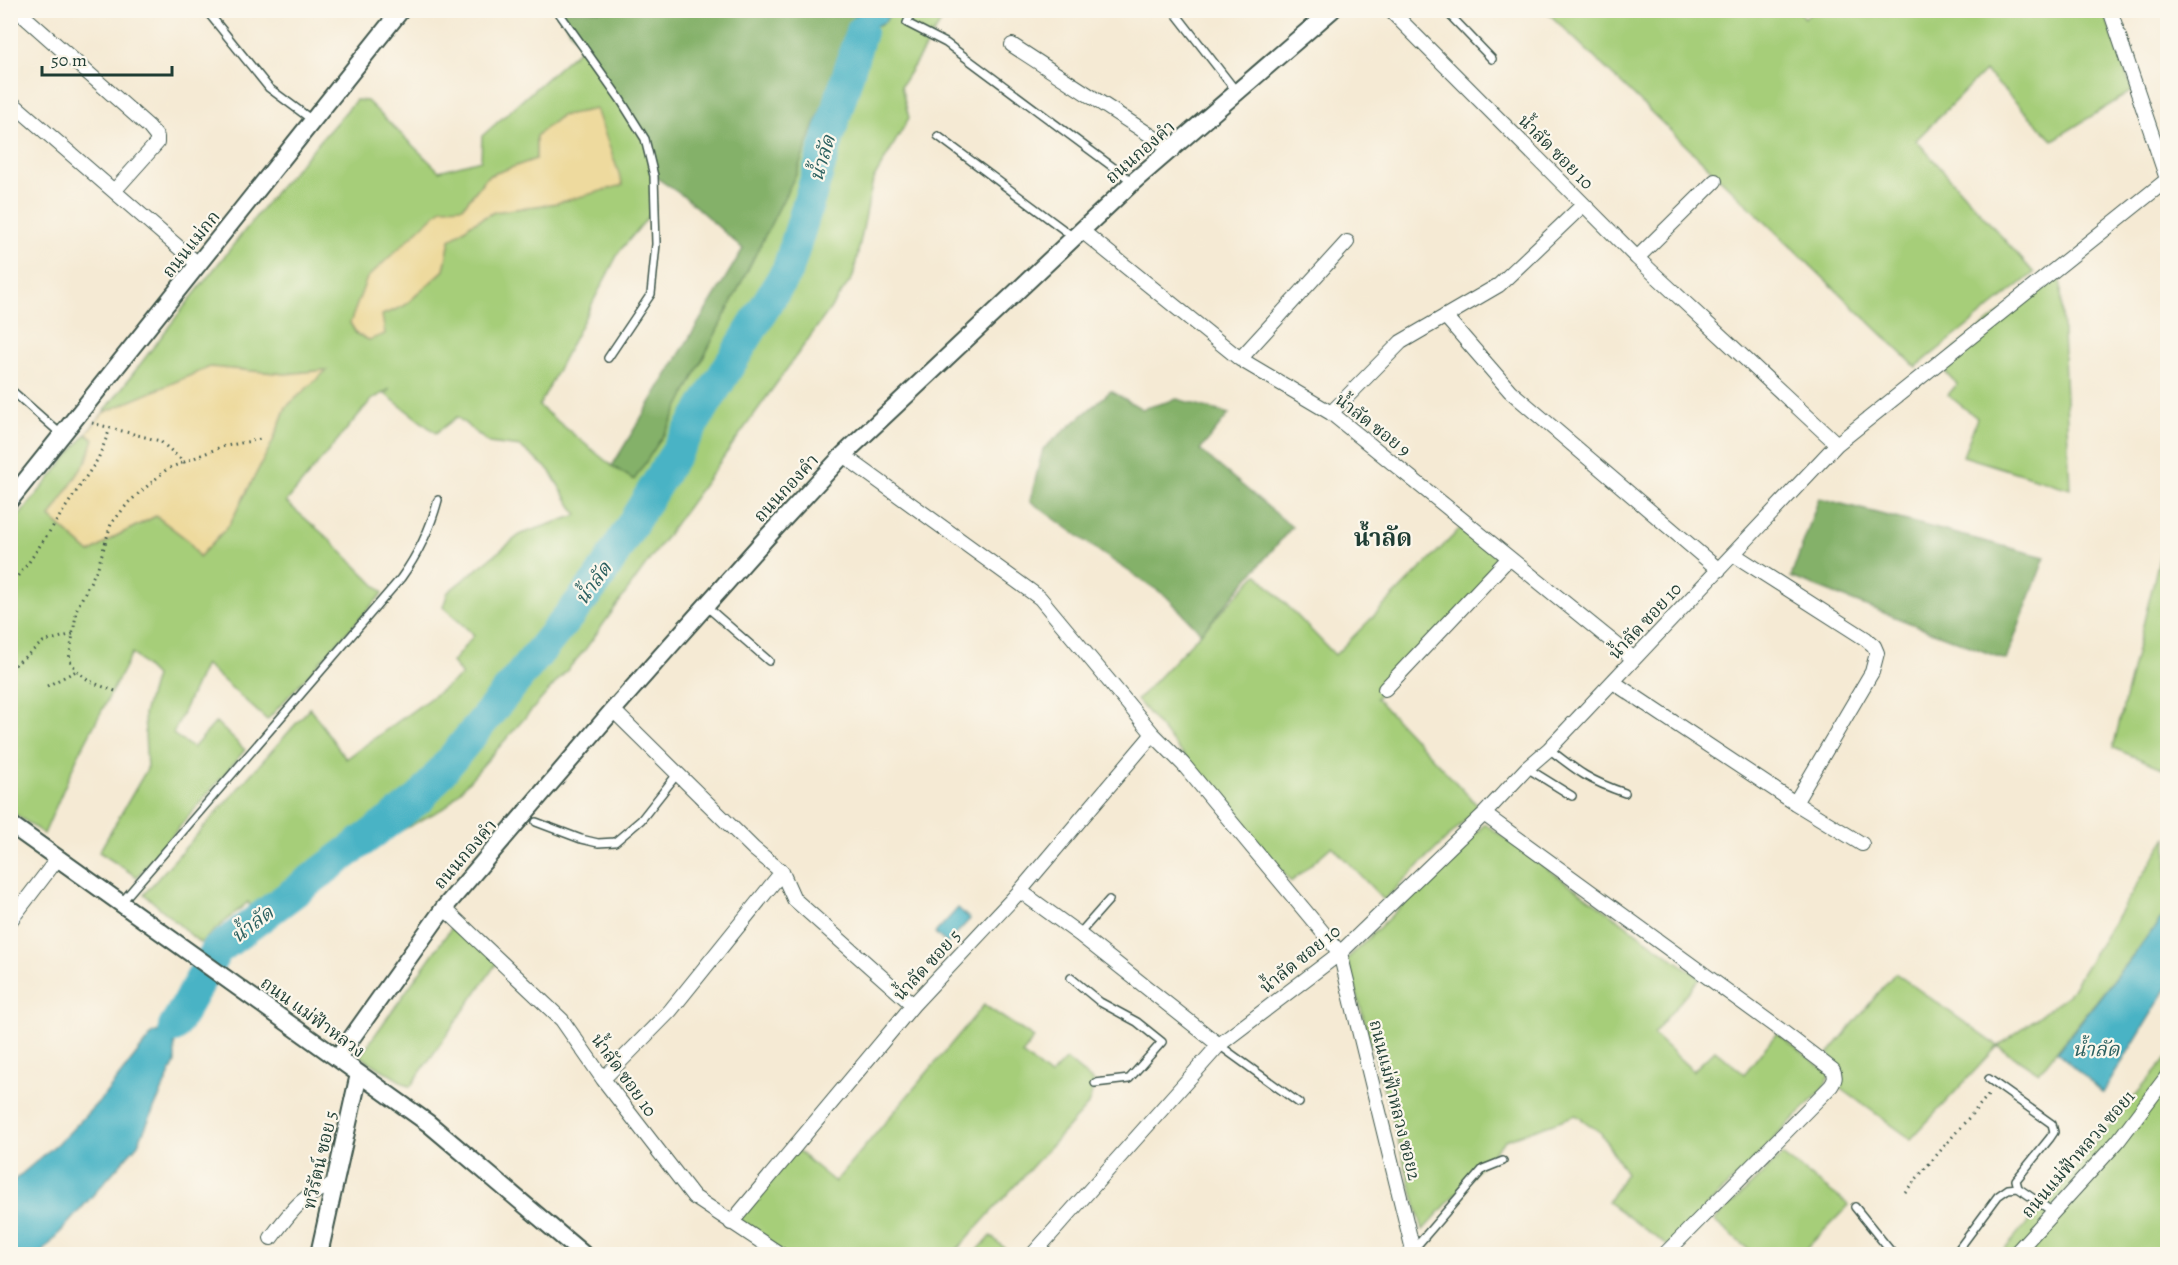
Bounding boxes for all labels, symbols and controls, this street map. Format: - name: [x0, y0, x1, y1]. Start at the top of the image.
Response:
- scale bar: [42, 39, 172, 77]
- text: 50 m: [51, 48, 87, 72]
- street label: น้ำลัด ซอย 10: [1513, 108, 1600, 195]
- street label: ถนนกองคำ: [1100, 115, 1180, 189]
- water label: น้ำลัด: [801, 130, 843, 185]
- street label: ถนนแม่กก: [156, 205, 226, 283]
- street label: น้ำลัด ซอย 9: [1330, 386, 1417, 462]
- street label: ถนนกองคำ: [748, 449, 824, 527]
- district label: น้ำลัด: [1354, 520, 1412, 554]
- water label: น้ำลัด: [567, 554, 619, 610]
- street label: น้ำลัด ซอย 10: [1602, 576, 1687, 665]
- street label: ถนนกองคำ: [428, 814, 502, 894]
- water label: น้ำลัด: [224, 897, 280, 949]
- street label: น้ำลัด ซอย 10: [1253, 917, 1345, 999]
- street label: น้ำลัด ซอย 5: [886, 923, 966, 1006]
- street label: ถนน แม่ฟ้าหลวง: [256, 971, 370, 1063]
- street label: ถนนแม่ฟ้าหลวง ซอย2: [1363, 1017, 1427, 1183]
- street label: น้ำลัด ซอย 10: [586, 1027, 664, 1121]
- water label: น้ำลัด: [2072, 1034, 2121, 1063]
- street label: ถนนแม่ฟ้าหลวง ซอย1: [2016, 1085, 2140, 1223]
- street label: ทวีรัตน์ ซอย 5: [297, 1108, 343, 1212]

